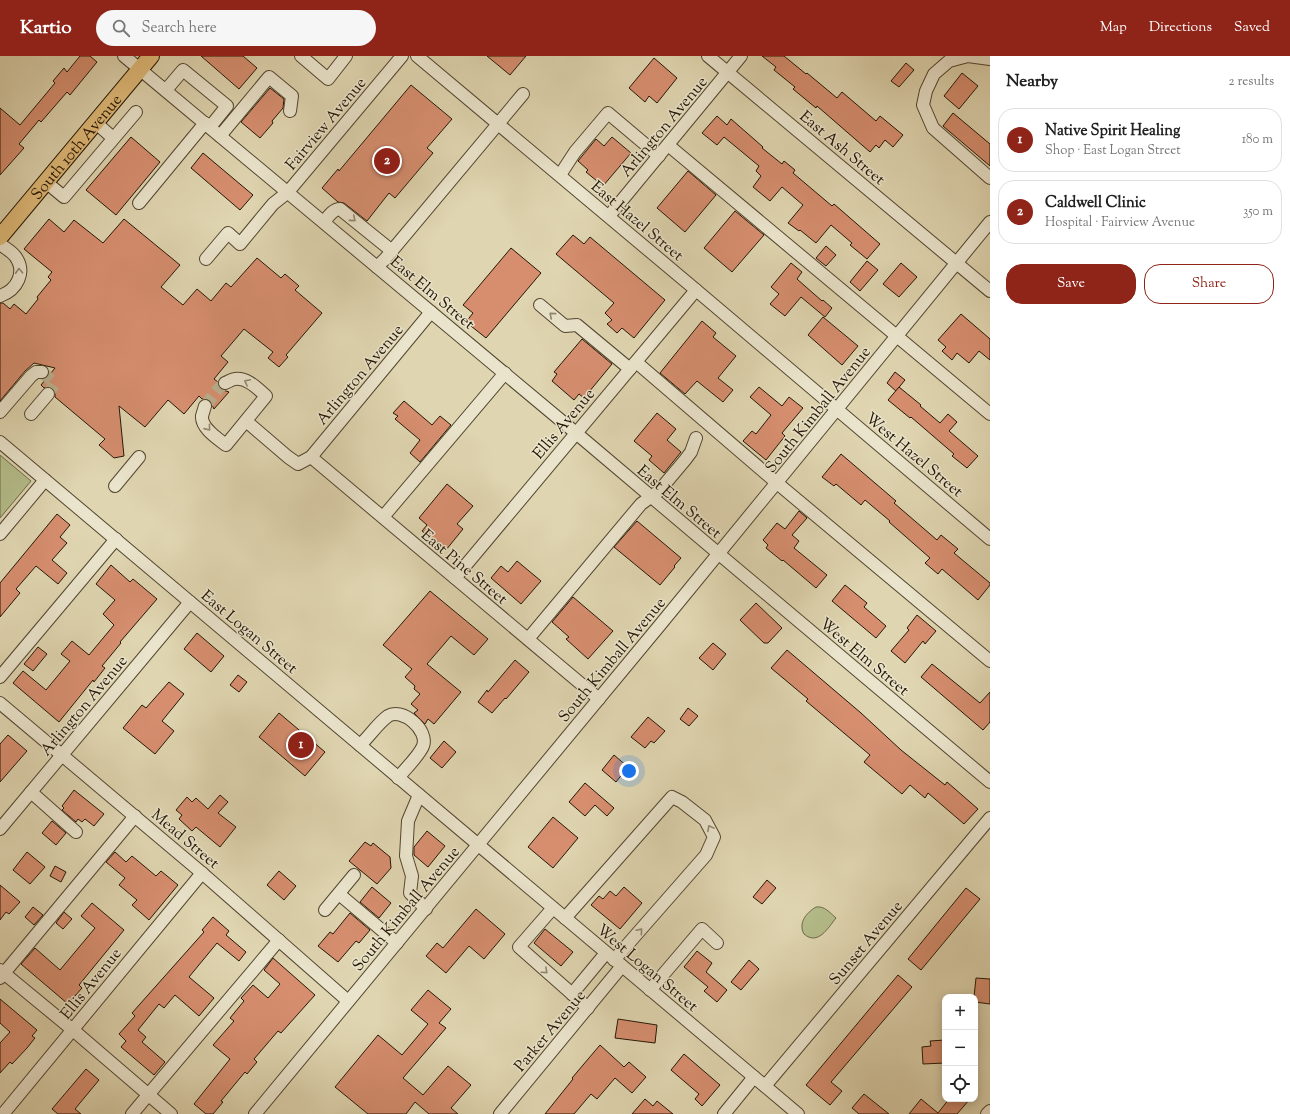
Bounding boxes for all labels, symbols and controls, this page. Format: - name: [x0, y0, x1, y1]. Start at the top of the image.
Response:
- search box: [96, 10, 376, 46]
- text: Kartio: [20, 15, 72, 42]
- icon: search: [110, 17, 132, 39]
- text: Search here: [142, 18, 217, 39]
- text: Map: [1100, 18, 1127, 38]
- text: Directions: [1149, 18, 1212, 38]
- text: Saved: [1234, 18, 1270, 38]
- text: Nearby: [1006, 70, 1058, 94]
- street label: Arlington Avenue: [616, 72, 714, 183]
- street label: Fairview Avenue: [281, 73, 373, 176]
- text: 2 results: [1229, 73, 1274, 91]
- street label: South 10th Avenue: [27, 90, 128, 206]
- street label: East Ash Street: [794, 106, 890, 192]
- text: Native Spirit Healing: [1045, 121, 1180, 142]
- text: 1: [1018, 131, 1022, 149]
- text: 180 m: [1242, 131, 1273, 149]
- text: Shop · East Logan Street: [1045, 142, 1181, 160]
- pin: 2: [374, 146, 400, 176]
- street label: East Hazel Street: [585, 176, 688, 268]
- text: Caldwell Clinic: [1045, 193, 1146, 214]
- text: 2: [1017, 203, 1023, 221]
- text: 350 m: [1243, 203, 1273, 221]
- text: Hospital · Fairview Avenue: [1045, 214, 1195, 232]
- one-way arrow: [349, 215, 356, 222]
- street label: East Elm Street: [384, 252, 479, 337]
- button: Save: [1006, 264, 1136, 304]
- button: Share: [1144, 264, 1274, 304]
- one-way arrow: [15, 268, 24, 274]
- one-way arrow: [550, 313, 557, 320]
- street label: Arlington Avenue: [312, 320, 410, 431]
- street label: South Kimball Avenue: [761, 342, 877, 479]
- one-way arrow: [244, 380, 252, 387]
- street label: Ellis Avenue: [528, 384, 601, 465]
- street label: West Hazel Street: [859, 408, 968, 504]
- one-way arrow: [203, 424, 210, 431]
- street label: East Elm Street: [631, 461, 726, 546]
- street label: East Pine Street: [415, 525, 512, 611]
- street label: East Logan Street: [195, 586, 302, 681]
- street label: South Kimball Avenue: [554, 593, 672, 728]
- street label: West Elm Street: [814, 613, 914, 703]
- street label: Arlington Avenue: [36, 651, 134, 762]
- pin: 1: [288, 730, 314, 760]
- your location: [619, 761, 639, 781]
- street label: Mead Street: [145, 804, 224, 876]
- one-way arrow: [707, 825, 715, 833]
- street label: South Kimball Avenue: [348, 842, 466, 977]
- street label: Sunset Avenue: [825, 896, 909, 991]
- street label: West Logan Street: [591, 919, 703, 1019]
- one-way arrow: [635, 928, 642, 935]
- street label: Ellis Avenue: [56, 944, 128, 1025]
- one-way arrow: [541, 966, 548, 973]
- street label: Parker Avenue: [510, 986, 592, 1078]
- map controls: [942, 994, 978, 1102]
- button: +: [942, 994, 978, 1030]
- button: −: [942, 1030, 978, 1066]
- button: locate: [942, 1066, 978, 1102]

